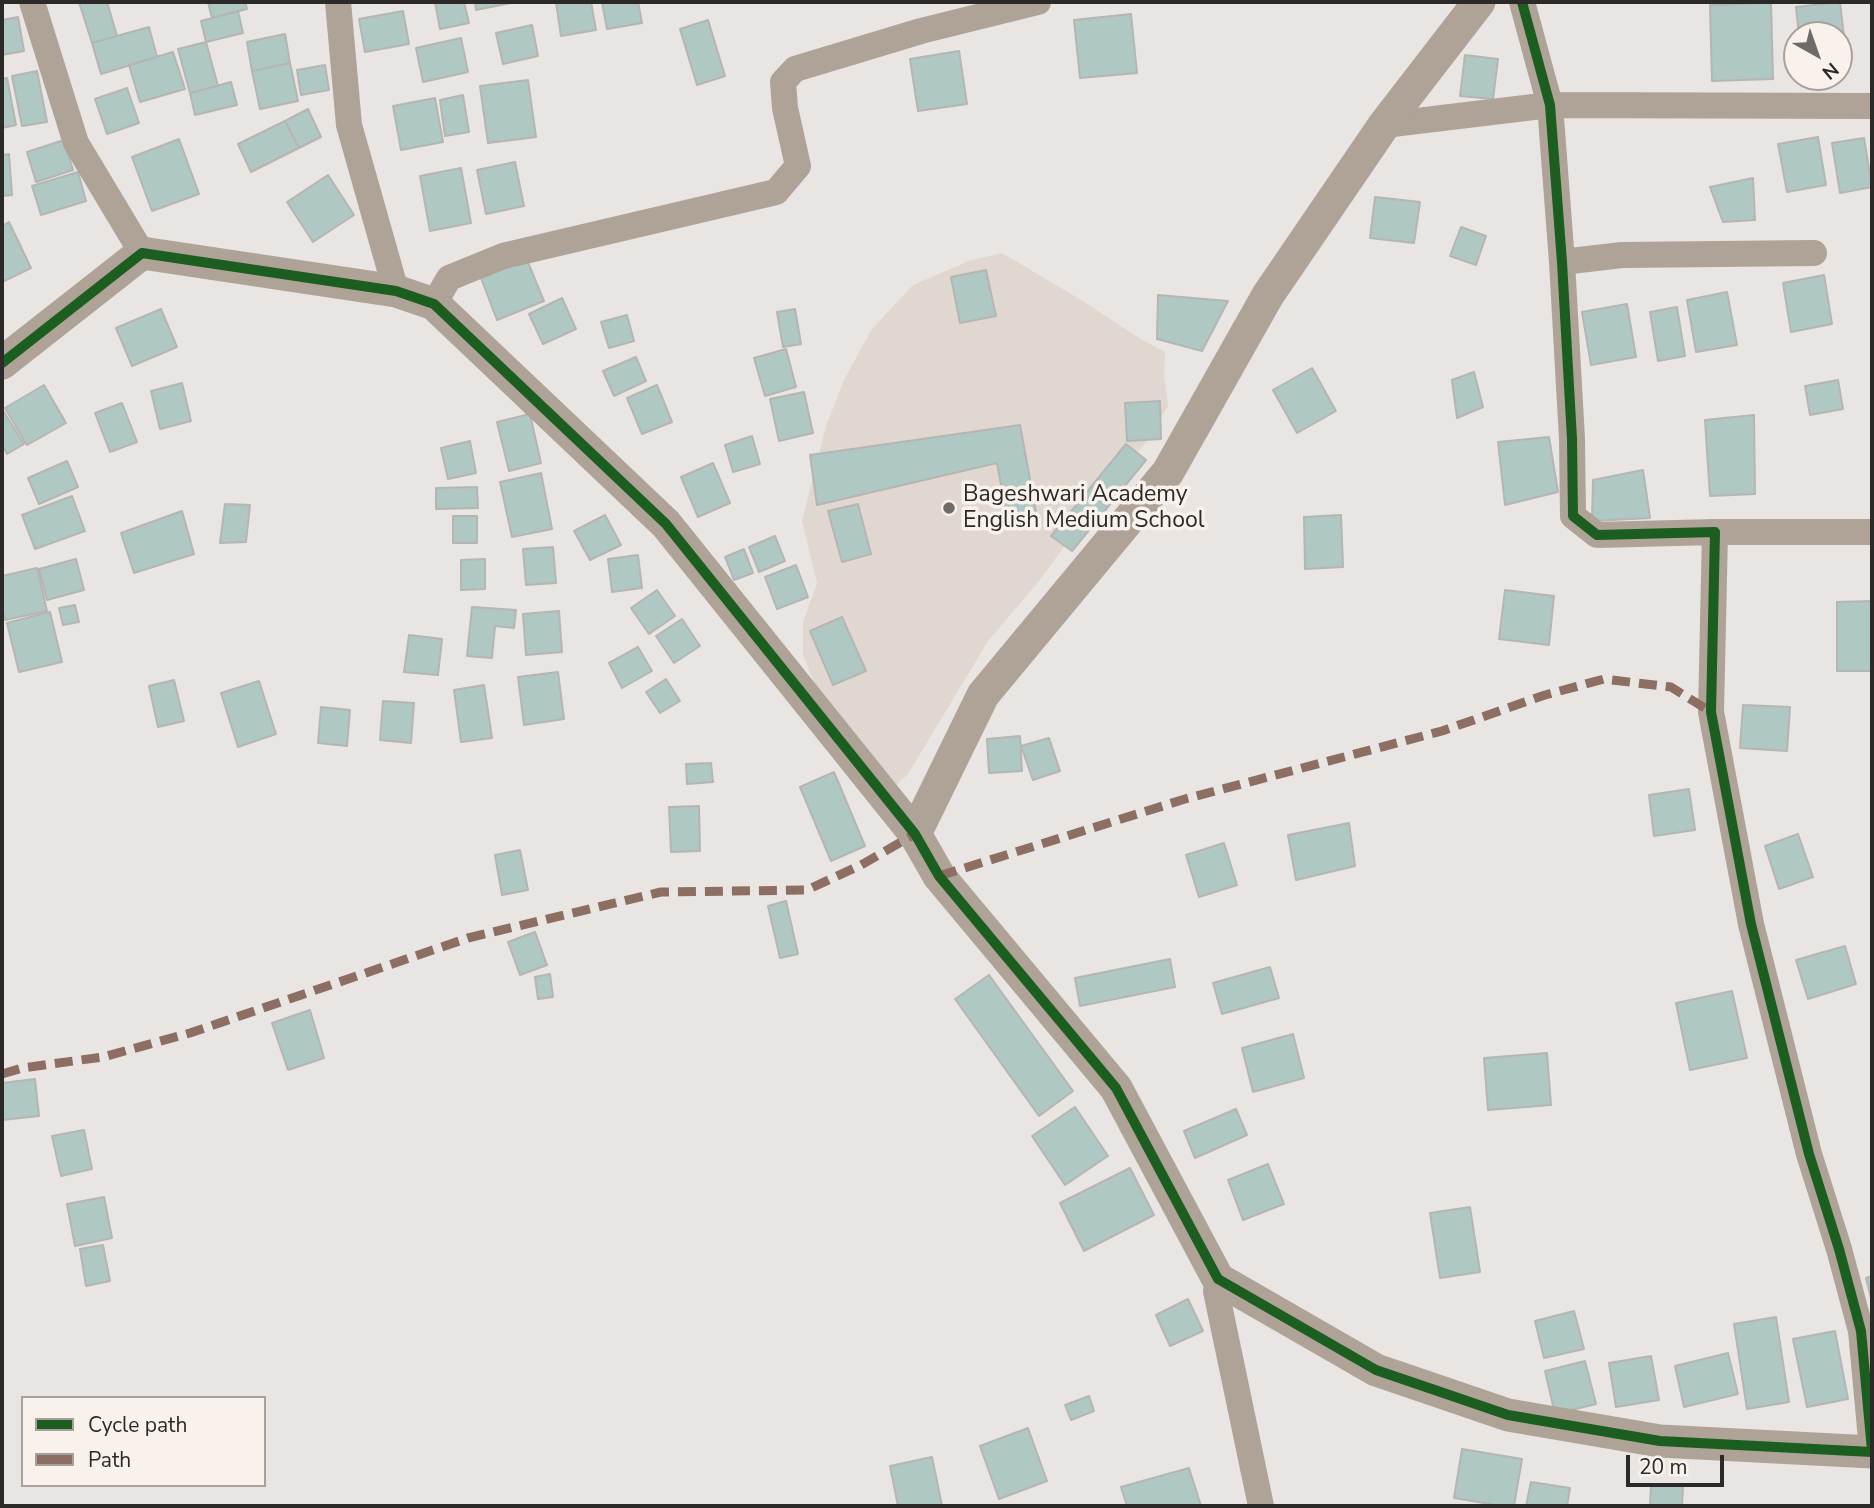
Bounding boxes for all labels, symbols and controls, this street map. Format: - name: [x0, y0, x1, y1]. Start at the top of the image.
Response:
- north arrow: [1783, 21, 1853, 91]
- text: N: [1816, 56, 1844, 85]
- place label: Bageshwari Academy English Medium School: [963, 481, 1205, 535]
- marker: Bageshwari Academy English Medium School: [941, 500, 957, 516]
- legend: [21, 1396, 266, 1487]
- text: Cycle path: [88, 1411, 187, 1439]
- scale bar: [1629, 1442, 1727, 1486]
- text: Path: [88, 1446, 131, 1474]
- text: 20 m: [1639, 1453, 1688, 1481]

